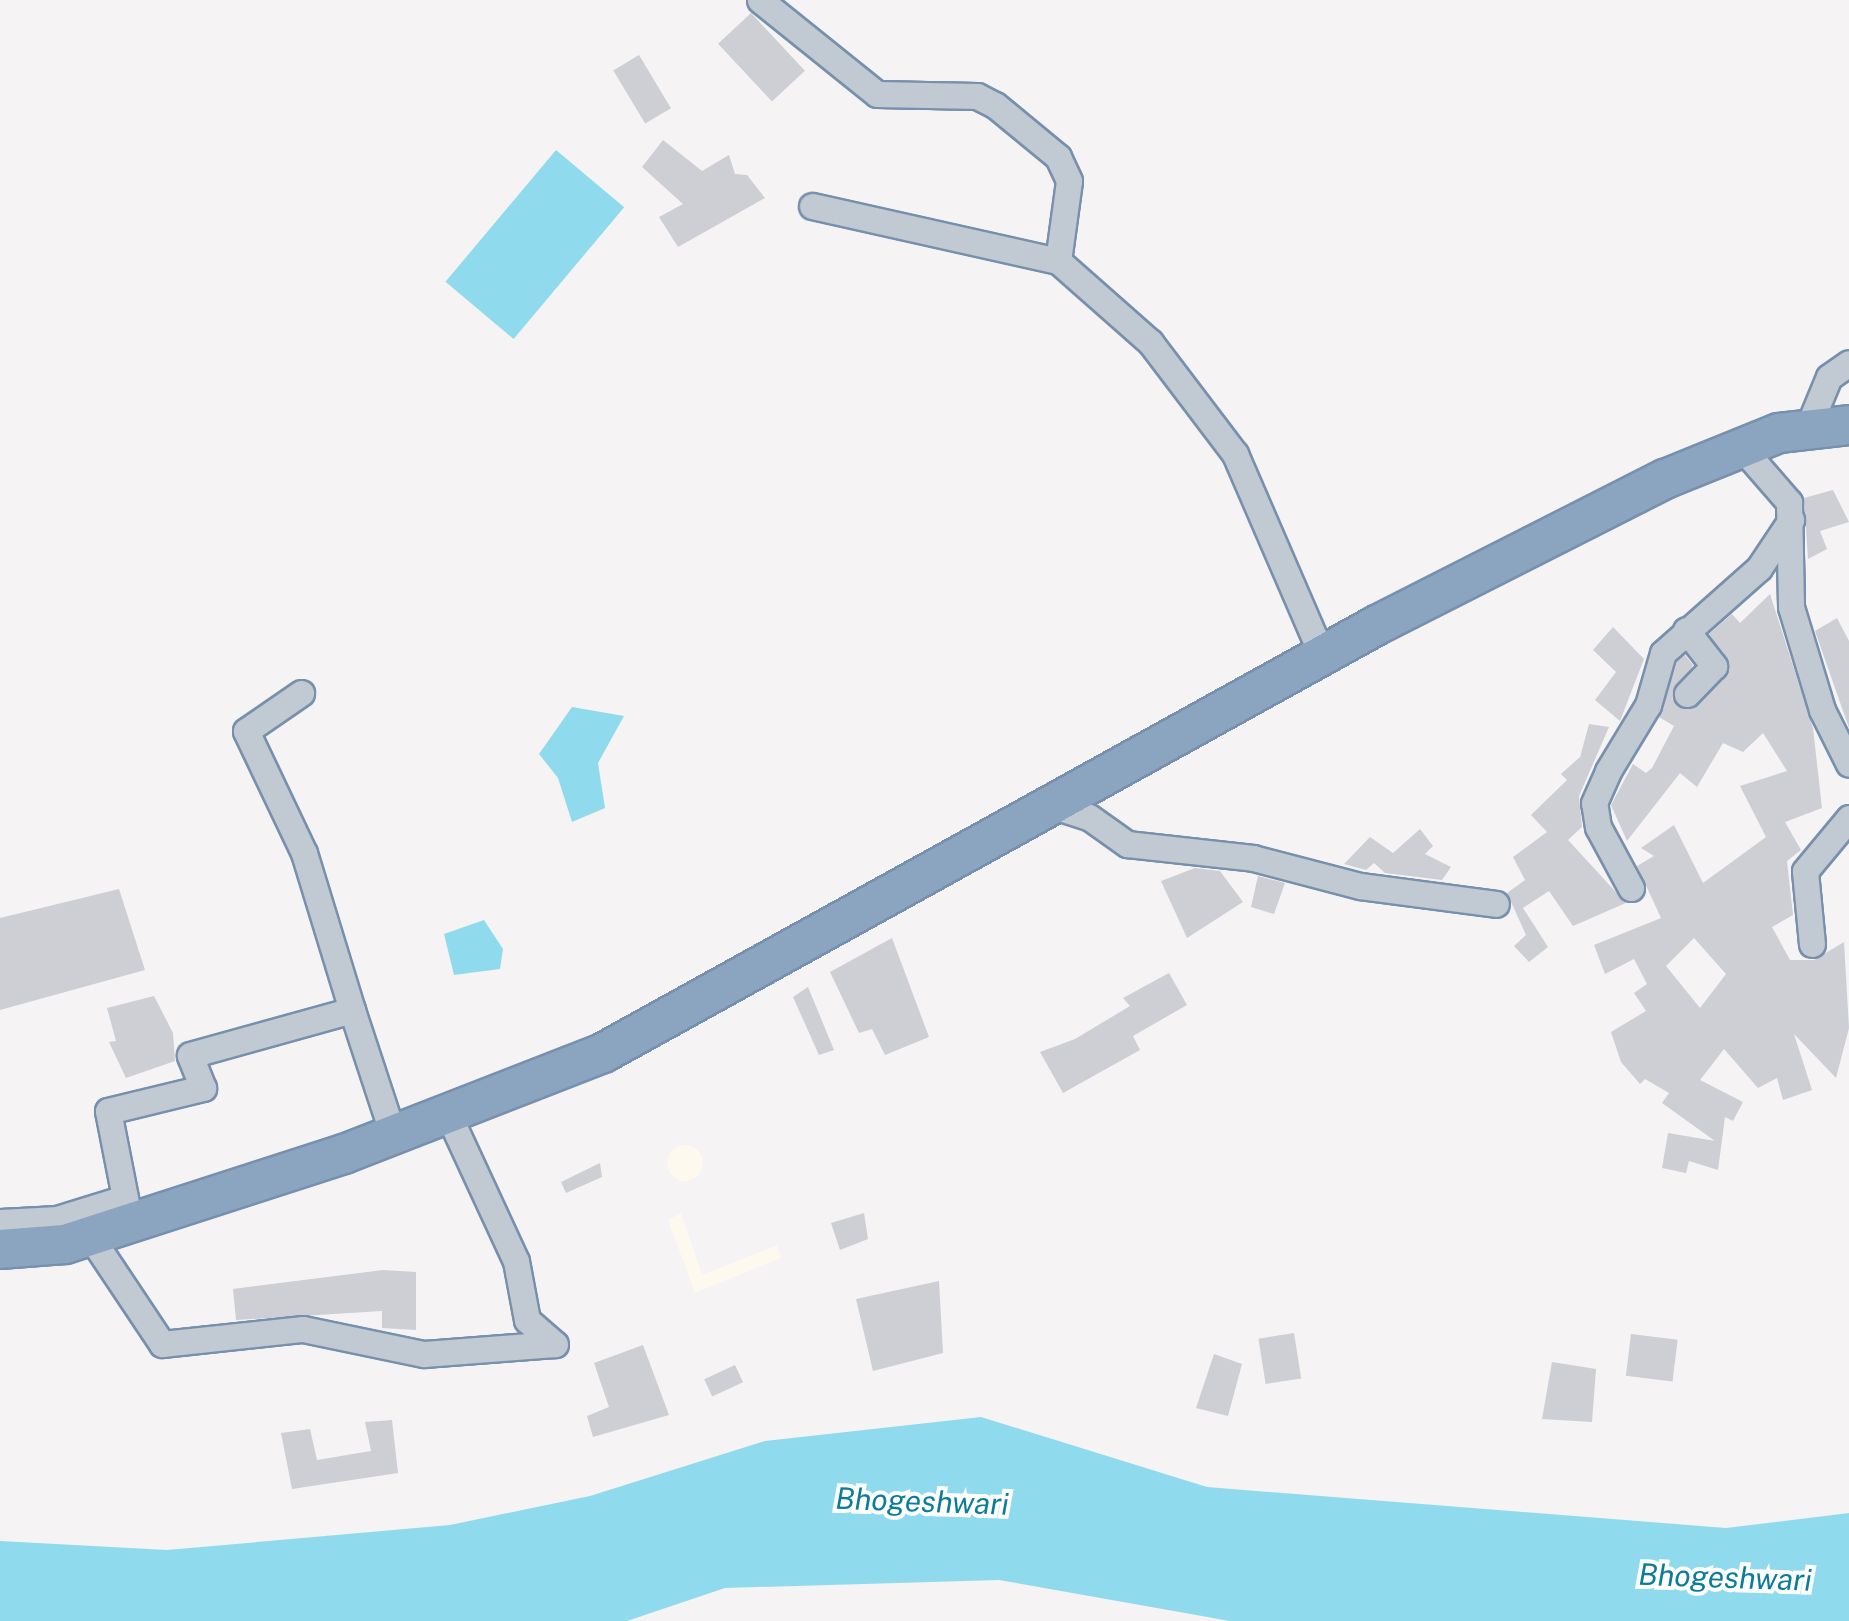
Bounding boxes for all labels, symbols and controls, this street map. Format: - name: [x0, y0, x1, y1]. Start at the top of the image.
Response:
- water label: Bhogeshwari: [835, 1480, 1009, 1522]
- water label: Bhogeshwari: [1638, 1556, 1812, 1598]

